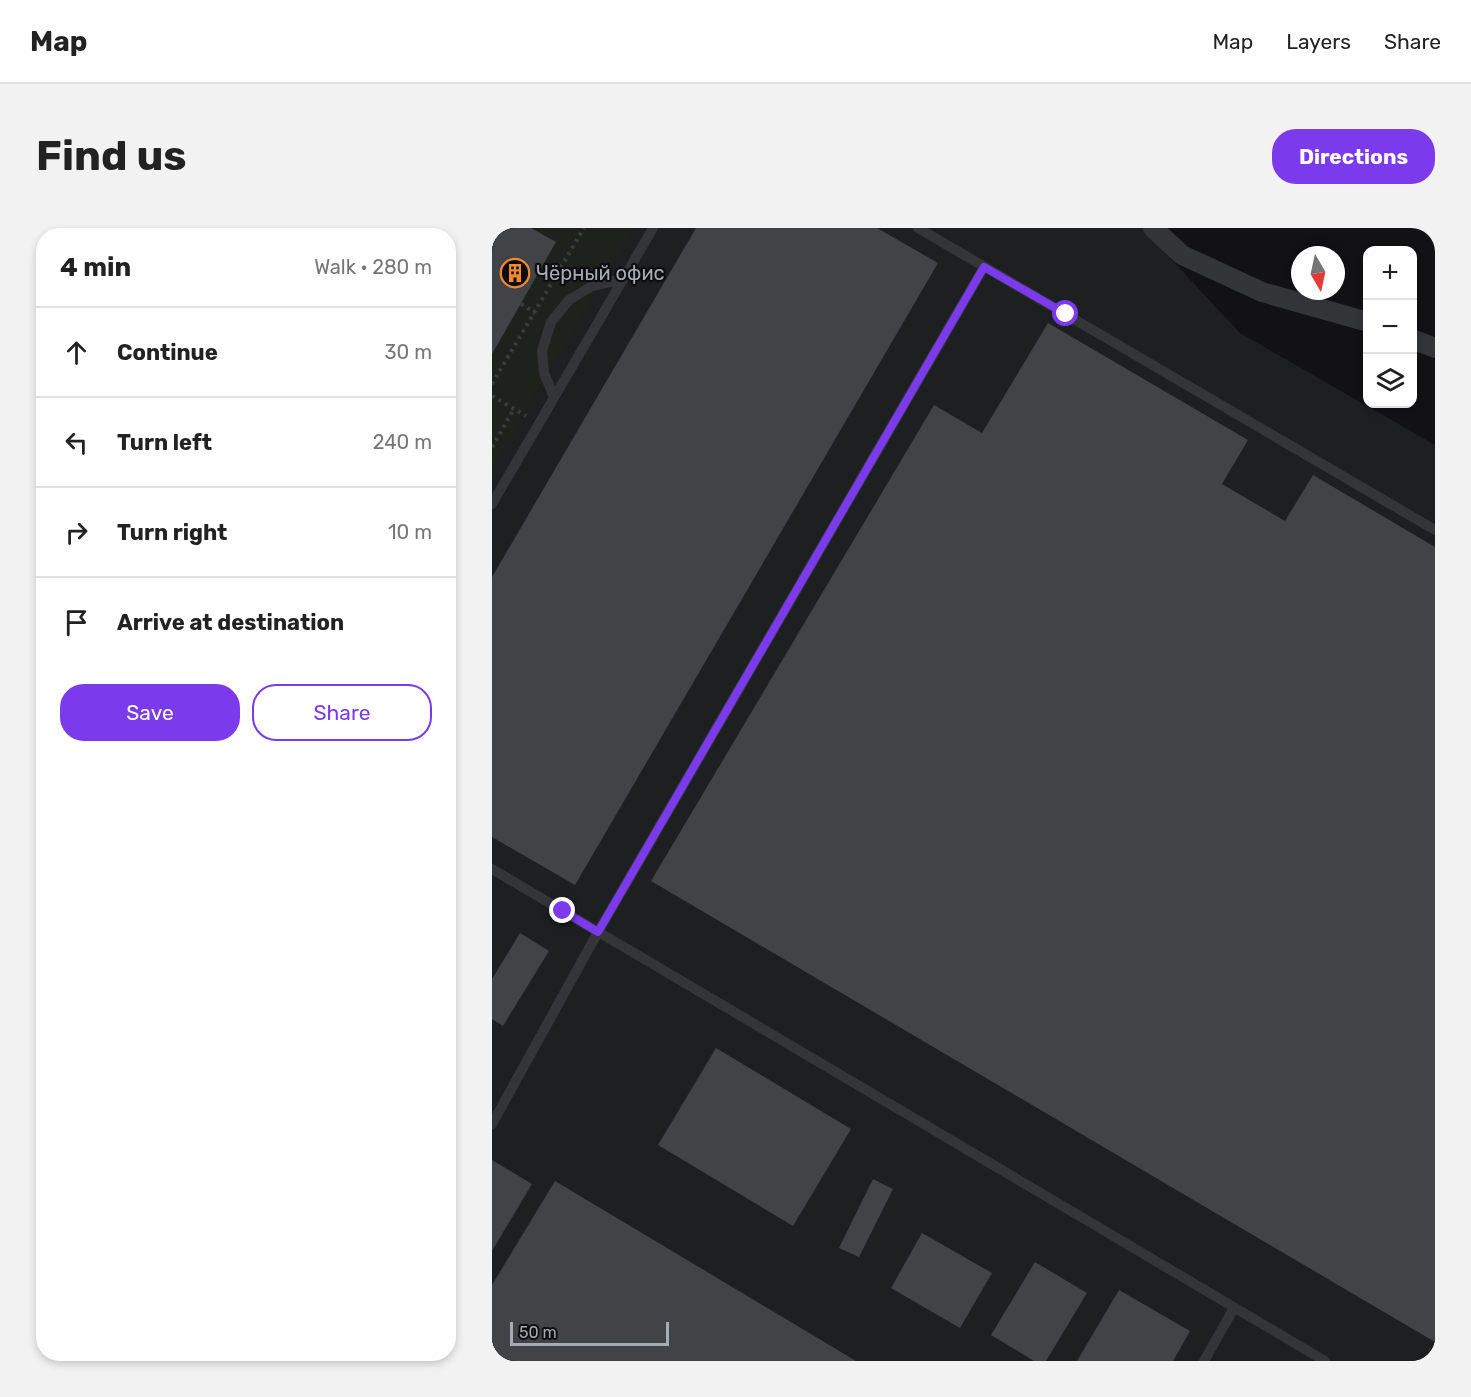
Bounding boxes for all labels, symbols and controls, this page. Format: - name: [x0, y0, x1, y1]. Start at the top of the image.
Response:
- text: Map: [30, 25, 87, 58]
- text: Map: [1212, 29, 1253, 54]
- text: Layers: [1286, 29, 1351, 54]
- text: Share: [1384, 29, 1441, 54]
- button: Directions: [1272, 129, 1435, 184]
- text: Find us: [36, 131, 187, 181]
- north arrow: [1291, 246, 1345, 300]
- map controls: [1363, 246, 1417, 408]
- button: +: [1363, 246, 1417, 300]
- text: 4 min: [60, 252, 131, 283]
- text: Walk · 280 m: [314, 255, 432, 279]
- building icon: Чёрный офис: [499, 257, 531, 289]
- place label: Чёрный офис: [536, 261, 665, 285]
- route start: [1052, 300, 1078, 326]
- button: −: [1363, 300, 1417, 354]
- icon: ahead: [60, 336, 93, 369]
- text: Continue: [117, 339, 218, 366]
- text: 30 m: [385, 340, 432, 364]
- button: layers: [1363, 354, 1417, 408]
- icon: left: [60, 426, 93, 459]
- text: Turn left: [117, 429, 212, 456]
- text: 240 m: [373, 430, 432, 454]
- icon: right: [60, 516, 93, 549]
- text: Turn right: [117, 519, 227, 546]
- text: 10 m: [388, 520, 432, 544]
- icon: arrive: [60, 606, 93, 639]
- text: Arrive at destination: [117, 609, 344, 636]
- button: Save: [60, 684, 240, 741]
- button: Share: [252, 684, 432, 741]
- route end: [549, 897, 575, 923]
- scale bar: [510, 1319, 669, 1346]
- text: 50 m: [519, 1323, 557, 1342]

